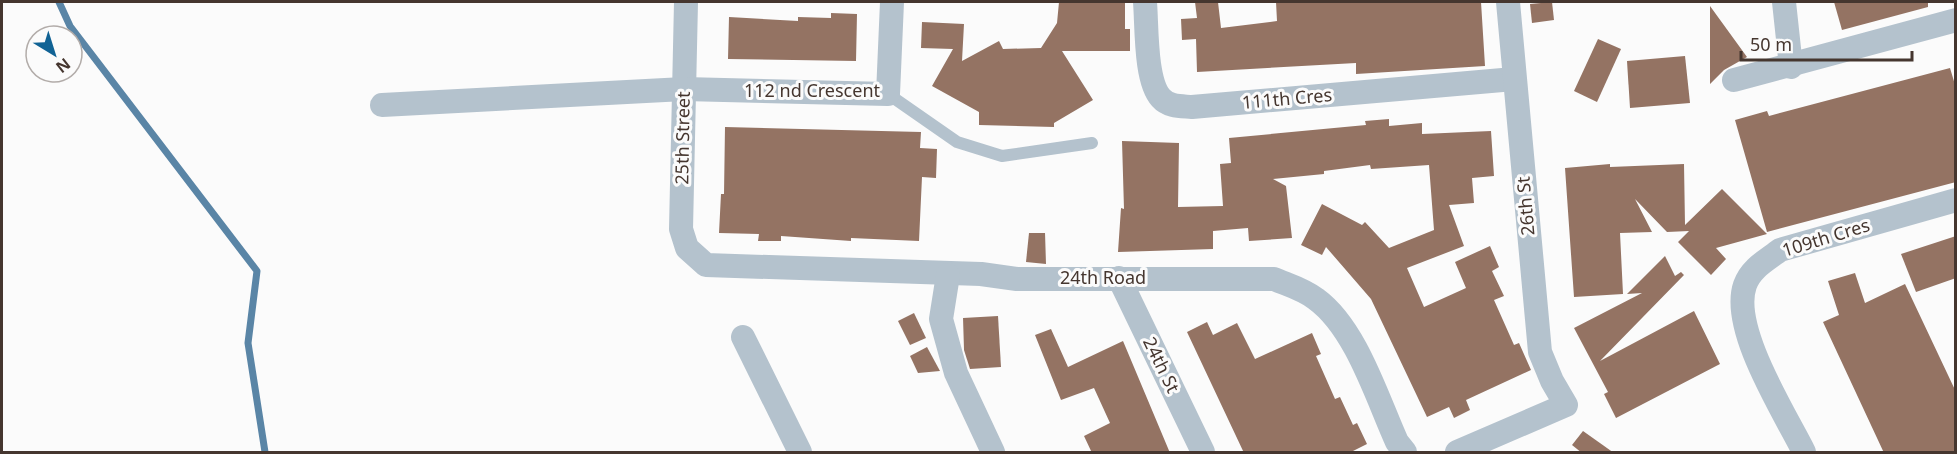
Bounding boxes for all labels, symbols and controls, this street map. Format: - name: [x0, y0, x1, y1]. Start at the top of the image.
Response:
- north arrow: [24, 24, 84, 84]
- scale bar: [1741, 24, 1912, 62]
- text: 50 m: [1750, 32, 1792, 56]
- text: N: [51, 53, 75, 78]
- street label: 112 nd Crescent: [744, 78, 881, 102]
- street label: 111th Cres: [1241, 82, 1333, 114]
- street label: 25th Street: [669, 91, 695, 185]
- street label: 26th St: [1510, 175, 1540, 237]
- street label: 109th Cres: [1779, 212, 1872, 262]
- street label: 24th Road: [1060, 265, 1146, 289]
- street label: 24th St: [1138, 333, 1186, 397]

